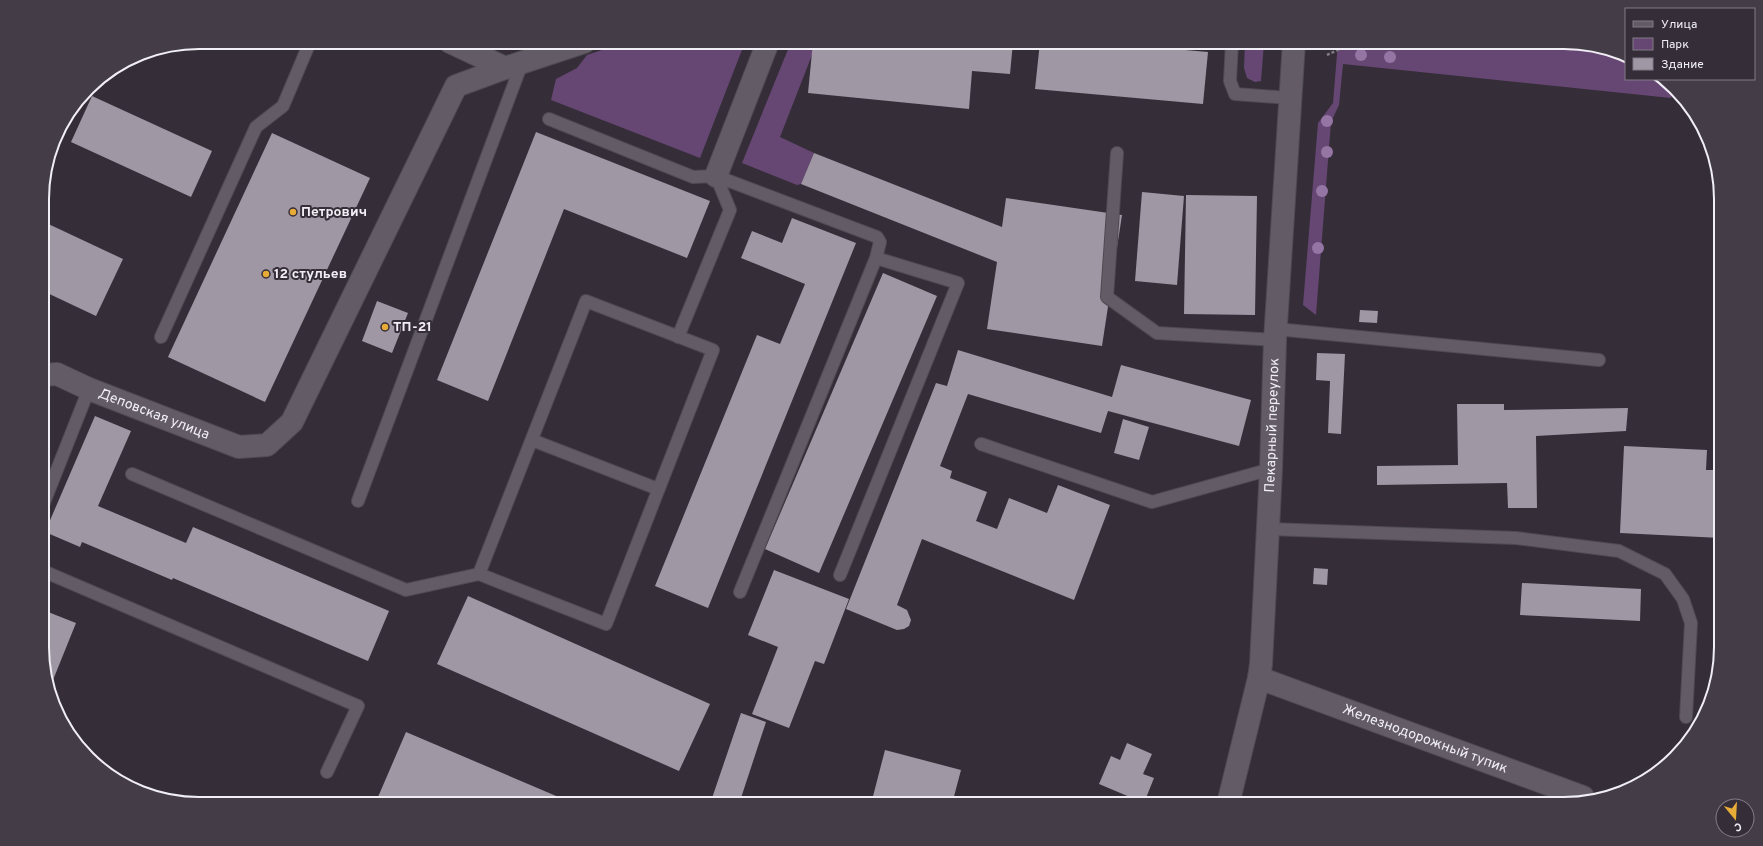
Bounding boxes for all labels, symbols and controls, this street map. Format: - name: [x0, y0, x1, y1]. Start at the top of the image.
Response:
- legend: [1625, 8, 1755, 80]
- text: Улица: [1661, 17, 1697, 33]
- text: Парк: [1661, 37, 1689, 53]
- text: Здание: [1661, 57, 1704, 73]
- place label: Петрович: [301, 204, 367, 221]
- marker: Петрович: [288, 207, 298, 217]
- place label: 12 стульев: [274, 266, 347, 283]
- marker: 12 стульев: [261, 269, 271, 279]
- place label: ТП-21: [393, 319, 432, 336]
- marker: ТП-21: [380, 322, 390, 332]
- street label: Пекарный переулок: [1261, 358, 1283, 493]
- street label: Деповская улица: [96, 385, 212, 443]
- street label: Железнодорожный тупик: [1340, 701, 1510, 777]
- north arrow: [1715, 798, 1755, 838]
- text: С: [1732, 819, 1743, 834]

